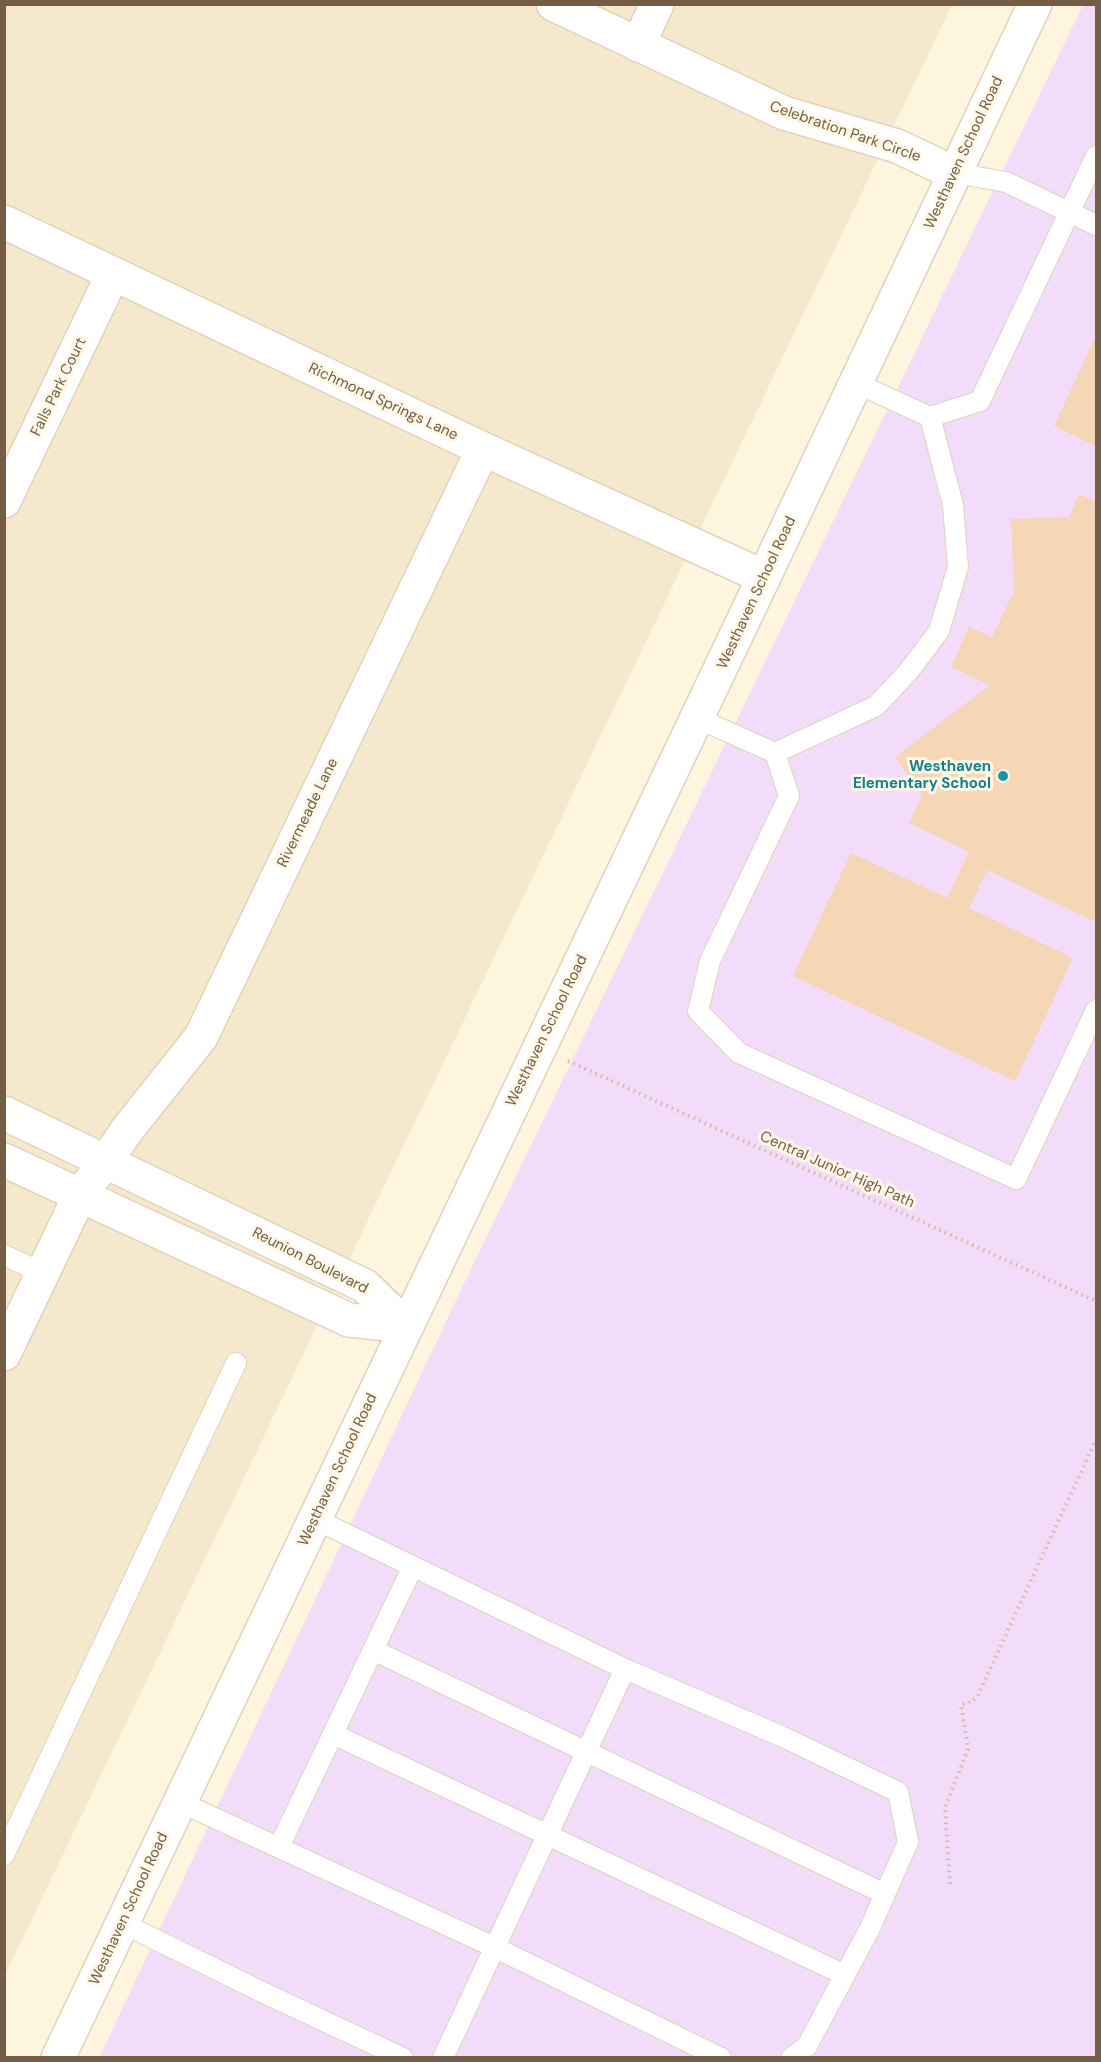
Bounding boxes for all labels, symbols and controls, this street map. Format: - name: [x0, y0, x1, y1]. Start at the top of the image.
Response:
- street label: Westhaven School Road: [921, 74, 1007, 232]
- street label: Celebration Park Circle: [767, 98, 923, 166]
- street label: Falls Park Court: [27, 335, 91, 439]
- street label: Richmond Springs Lane: [305, 359, 461, 445]
- street label: Westhaven School Road: [714, 514, 800, 672]
- street label: Rivermeade Lane: [274, 755, 342, 871]
- place label: Westhaven Elementary School: [853, 758, 991, 793]
- marker: Westhaven Elementary School: [996, 769, 1010, 783]
- street label: Westhaven School Road: [502, 952, 592, 1110]
- street label: Central Junior High Path: [757, 1128, 917, 1212]
- street label: Reunion Boulevard: [249, 1224, 371, 1298]
- street label: Westhaven School Road: [295, 1391, 381, 1549]
- street label: Westhaven School Road: [86, 1830, 172, 1988]

